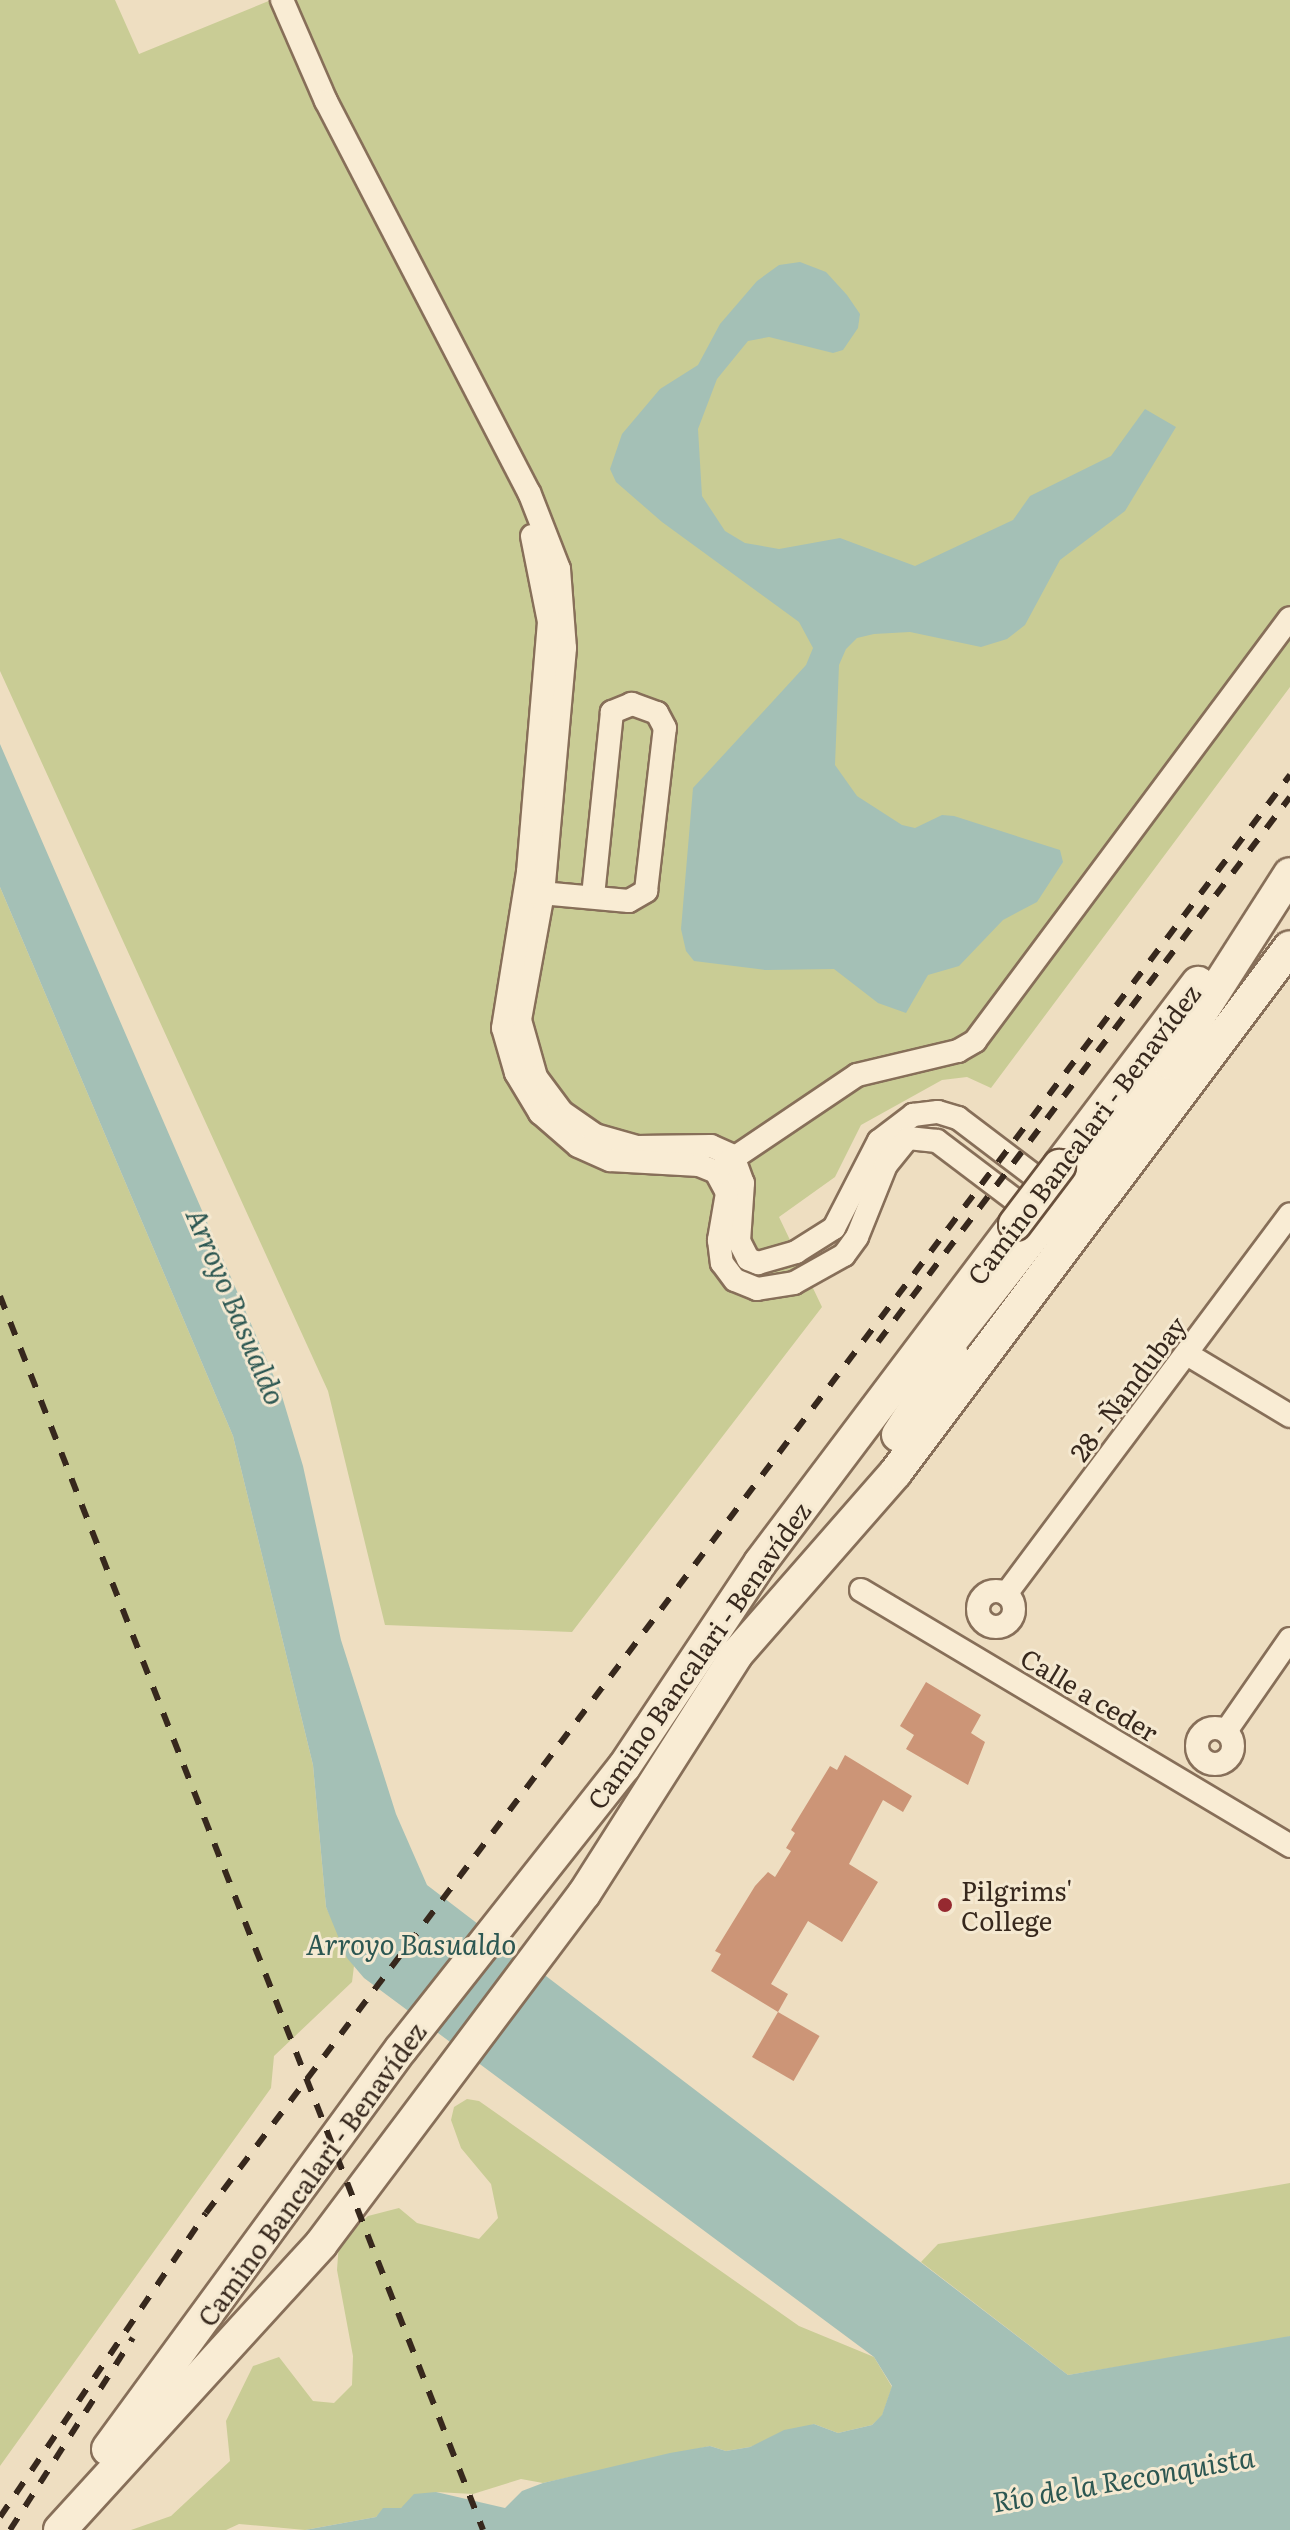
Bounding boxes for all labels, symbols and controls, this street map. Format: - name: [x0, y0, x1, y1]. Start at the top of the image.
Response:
- street label: Camino Bancalari - Benavídez: [960, 978, 1206, 1290]
- water label: Arroyo Basualdo: [180, 1203, 294, 1409]
- street label: 28 - Ñandubay: [1062, 1309, 1192, 1467]
- street label: Camino Bancalari - Benavídez: [580, 1496, 816, 1814]
- street label: Calle a ceder: [1016, 1641, 1164, 1747]
- place label: Pilgrims' College: [961, 1874, 1072, 1936]
- marker: Pilgrims' College: [936, 1896, 954, 1914]
- water label: Arroyo Basualdo: [306, 1926, 516, 1960]
- street label: Camino Bancalari - Benavídez: [190, 2016, 432, 2332]
- water label: Río de la Reconquista: [989, 2438, 1257, 2518]

